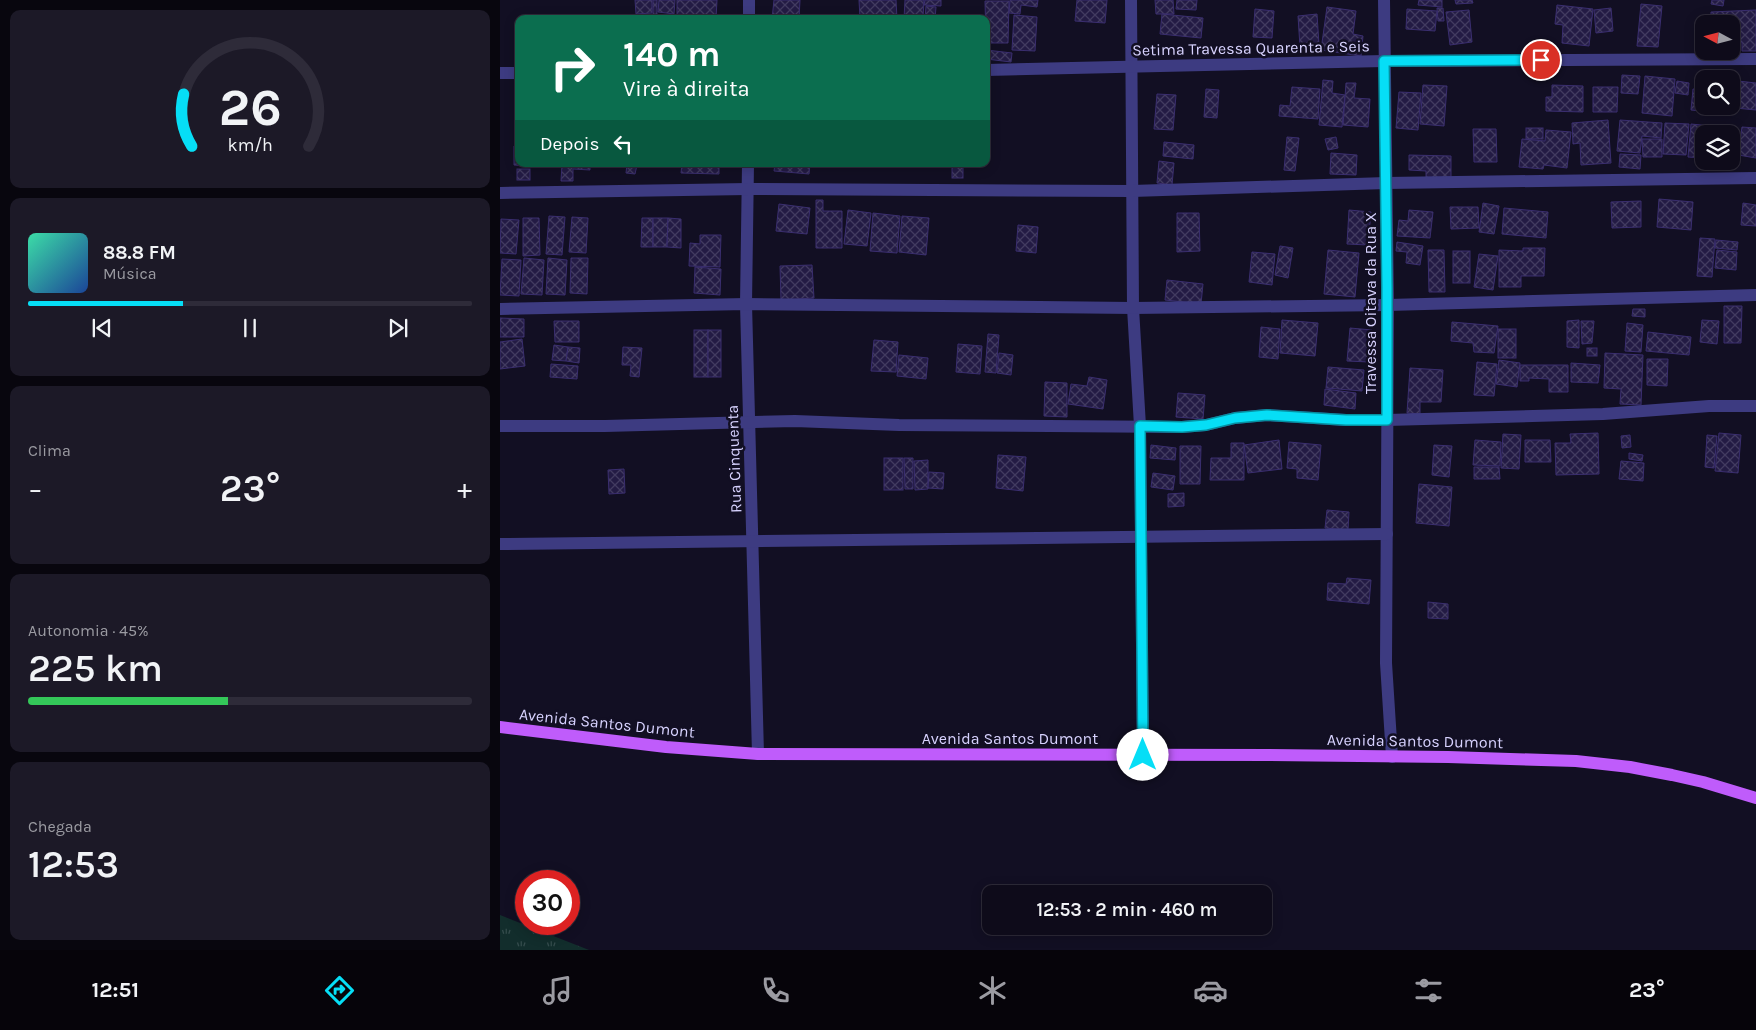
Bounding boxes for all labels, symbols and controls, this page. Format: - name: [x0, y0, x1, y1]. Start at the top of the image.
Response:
- north arrow: [1695, 15, 1740, 60]
- map controls: [1695, 15, 1740, 170]
- text: 140 m: [623, 34, 721, 75]
- icon: right: [540, 35, 605, 100]
- street label: Setima Travessa Quarenta e Seis: [1132, 36, 1370, 60]
- pin: [1520, 39, 1562, 81]
- icon: arrive: [1527, 46, 1555, 74]
- button: search: [1695, 70, 1740, 115]
- text: Vire à direita: [623, 76, 750, 102]
- text: 26: [218, 77, 282, 138]
- button: layers: [1695, 125, 1740, 170]
- icon: left: [609, 130, 637, 158]
- text: Depois: [540, 133, 599, 155]
- text: km/h: [227, 135, 273, 156]
- street label: Travessa Oitava da Rua X: [1361, 212, 1380, 394]
- text: 88.8 FM: [103, 242, 176, 264]
- text: Música: [103, 264, 156, 283]
- icon: previous: [88, 314, 116, 342]
- icon: pause: [236, 314, 264, 342]
- icon: next: [384, 314, 412, 342]
- street label: Rua Cinquenta: [723, 405, 745, 513]
- text: Clima: [28, 441, 71, 460]
- text: 23°: [220, 466, 280, 511]
- text: −: [28, 472, 43, 505]
- text: +: [457, 472, 472, 505]
- text: Autonomia · 45%: [28, 621, 149, 640]
- text: 225 km: [28, 646, 163, 691]
- street label: Avenida Santos Dumont: [518, 704, 696, 742]
- position arrow: [1116, 728, 1168, 780]
- street label: Avenida Santos Dumont: [922, 729, 1098, 748]
- street label: Avenida Santos Dumont: [1327, 730, 1503, 752]
- text: Chegada: [28, 817, 92, 836]
- text: 12:53: [28, 842, 119, 887]
- speed limit sign: 30: [515, 870, 580, 935]
- text: 12:53 · 2 min · 460 m: [1036, 899, 1218, 921]
- icon: directions: [322, 973, 357, 1008]
- icon: music: [540, 973, 575, 1008]
- icon: phone: [758, 973, 793, 1008]
- icon: climate: [975, 973, 1010, 1008]
- icon: car: [1193, 973, 1228, 1008]
- icon: filters: [1411, 973, 1446, 1008]
- text: 12:51: [91, 977, 139, 1003]
- text: 23°: [1629, 977, 1664, 1003]

